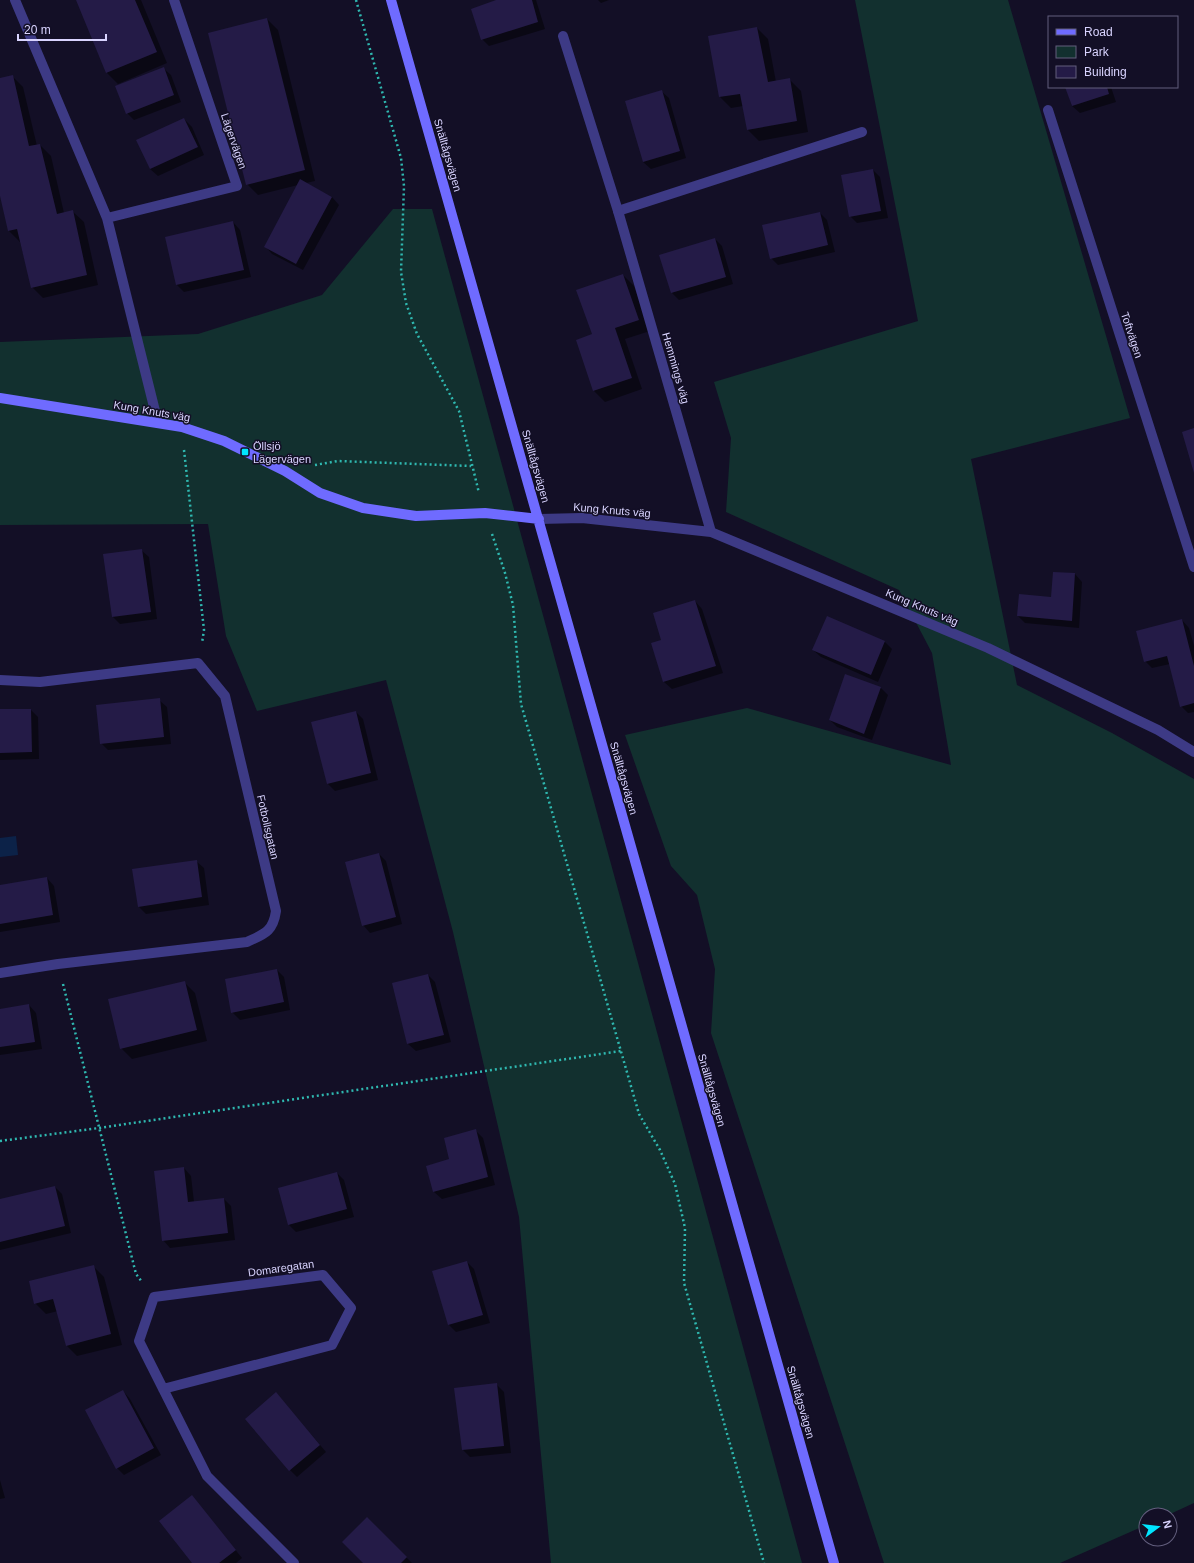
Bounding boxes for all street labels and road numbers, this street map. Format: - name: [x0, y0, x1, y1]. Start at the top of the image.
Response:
- street label: Lägervägen: [219, 112, 249, 170]
- street label: Snälltågsvägen: [432, 117, 464, 193]
- street label: Toftvägen: [1119, 310, 1145, 360]
- street label: Hemmings väg: [660, 331, 692, 405]
- street label: Kung Knuts väg: [113, 398, 191, 424]
- street label: Snälltågsvägen: [520, 428, 552, 504]
- street label: Kung Knuts väg: [573, 501, 651, 519]
- street label: Kung Knuts väg: [884, 586, 960, 628]
- street label: Snälltågsvägen: [608, 740, 640, 816]
- street label: Fotbollsgatan: [255, 793, 281, 861]
- street label: Snälltågsvägen: [696, 1052, 728, 1128]
- street label: Domaregatan: [247, 1257, 315, 1279]
- street label: Snälltågsvägen: [785, 1364, 817, 1440]

